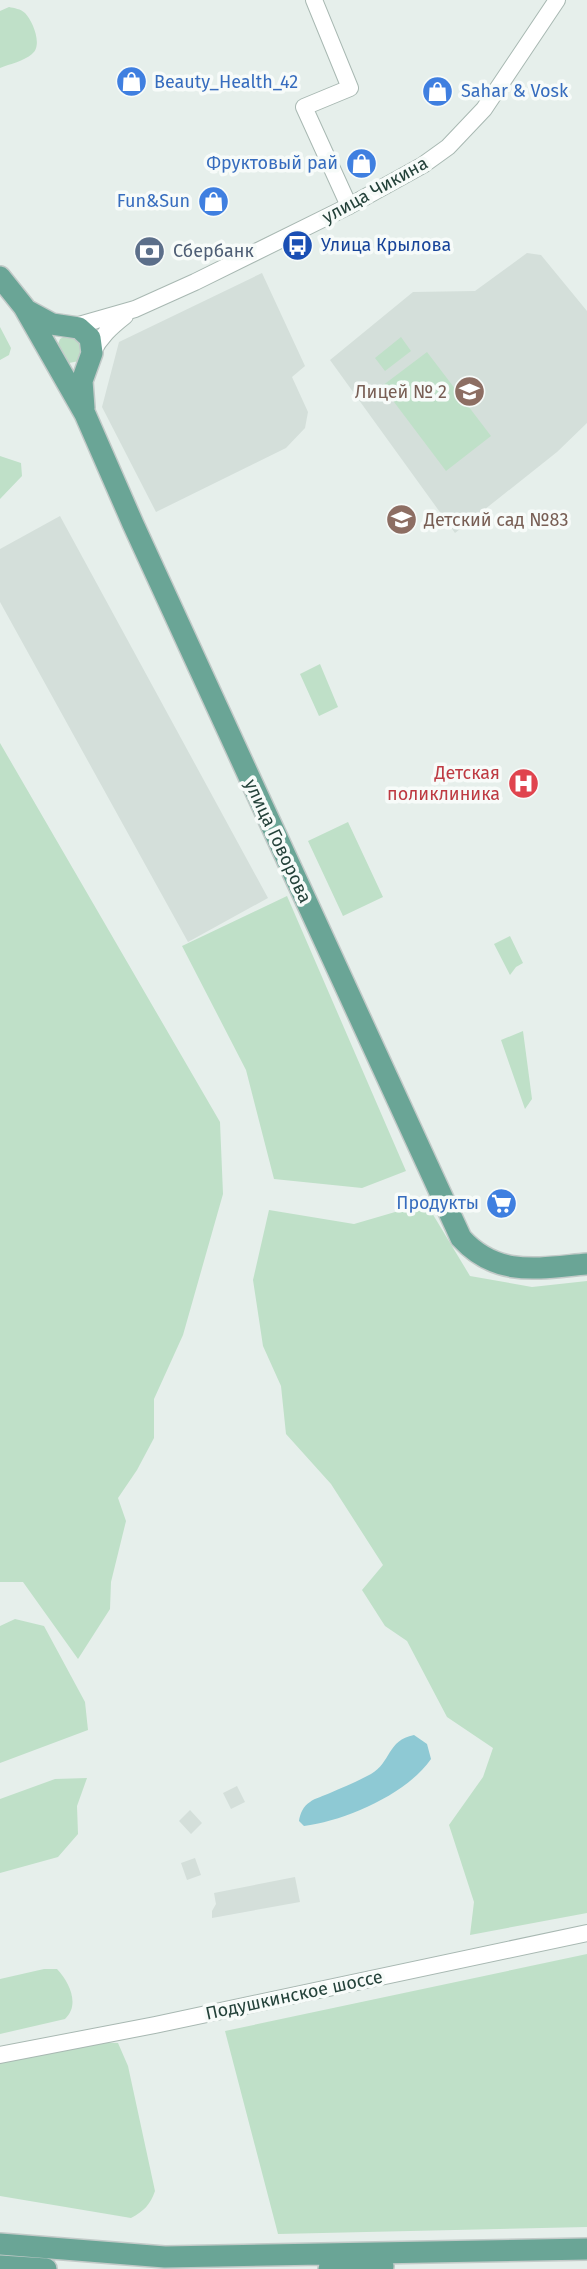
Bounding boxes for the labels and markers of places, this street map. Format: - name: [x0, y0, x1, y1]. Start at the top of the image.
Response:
- shop icon: Beauty_Health_42: [114, 65, 148, 99]
- place label: Beauty_Health_42: [154, 71, 298, 93]
- shop icon: Sahar & Vosk: [421, 74, 455, 108]
- place label: Sahar & Vosk: [461, 80, 569, 102]
- shop icon: Фруктовый рай: [344, 146, 378, 180]
- place label: Фруктовый рай: [206, 152, 338, 174]
- shop icon: Fun&Sun: [196, 184, 230, 218]
- place label: Fun&Sun: [117, 190, 190, 212]
- bus stop icon: Улица Крылова: [281, 228, 315, 262]
- bank icon: Сбербанк: [133, 234, 167, 268]
- place label: Улица Крылова: [321, 234, 451, 256]
- place label: Сбербанк: [173, 240, 254, 262]
- school or university icon: Лицей № 2: [453, 375, 487, 409]
- place label: Лицей № 2: [355, 381, 447, 403]
- school or university icon: Детский сад №83: [384, 503, 418, 537]
- place label: Детский сад №83: [423, 509, 568, 531]
- place label: Детская поликлиника: [387, 762, 500, 805]
- hospital icon: Детская поликлиника: [506, 766, 540, 800]
- supermarket icon: Продукты: [485, 1186, 519, 1220]
- place label: Продукты: [396, 1192, 479, 1214]

